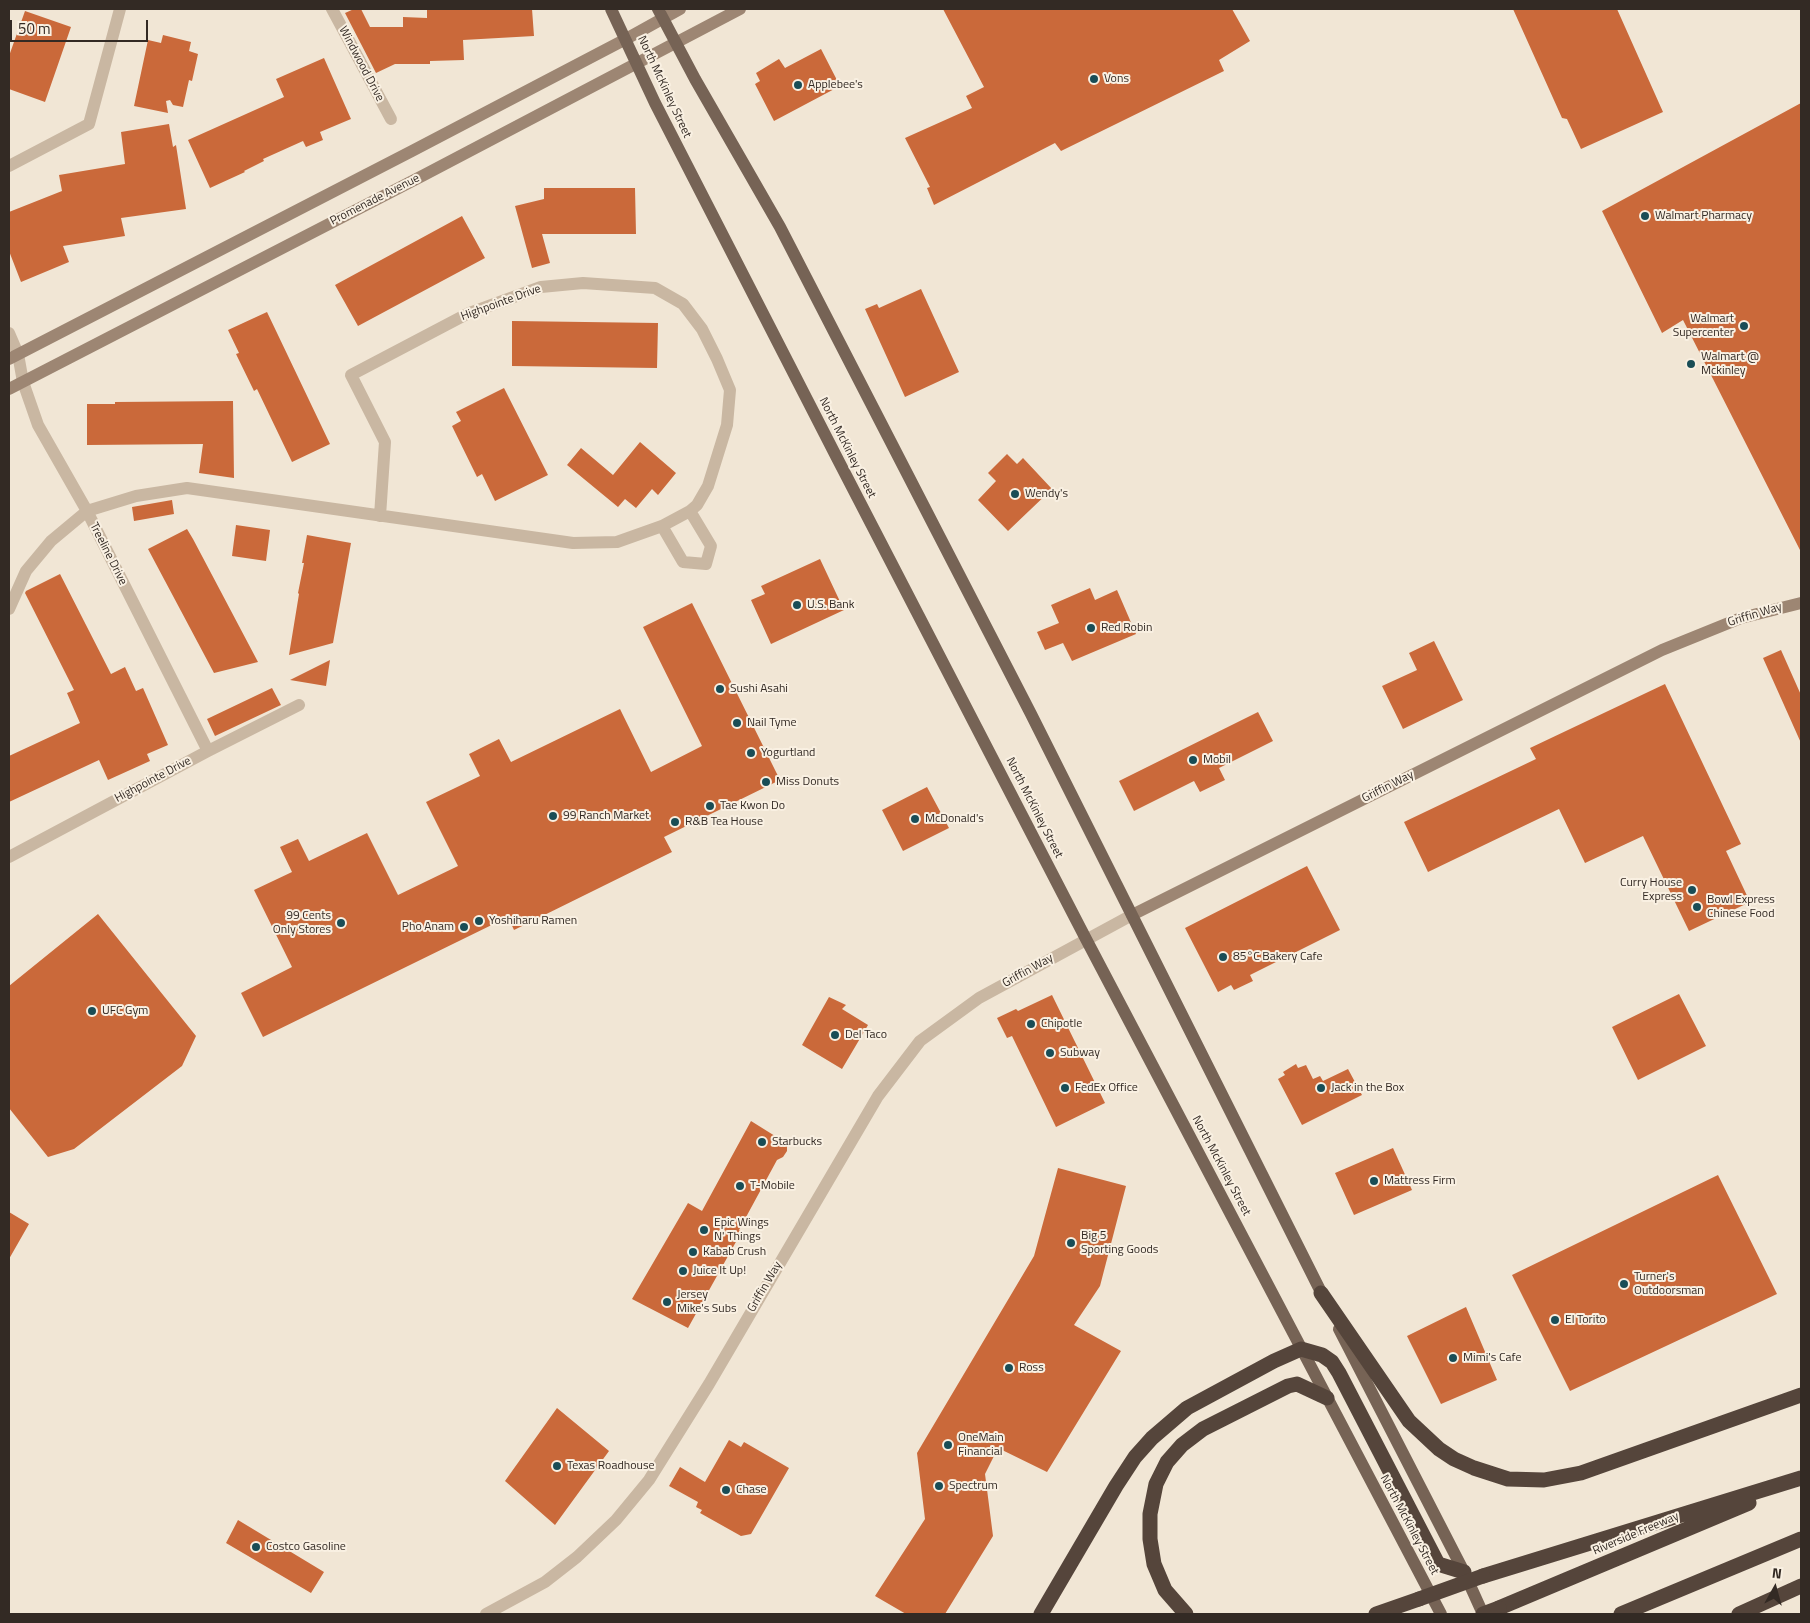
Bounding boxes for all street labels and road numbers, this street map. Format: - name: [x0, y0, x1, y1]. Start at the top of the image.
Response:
- street label: Windwood Drive: [335, 24, 387, 104]
- street label: North McKinley Street: [634, 34, 694, 140]
- street label: Promenade Avenue: [328, 171, 422, 229]
- street label: Highpointe Drive: [459, 282, 543, 324]
- street label: North McKinley Street: [815, 395, 879, 501]
- street label: Treeline Drive: [86, 520, 130, 588]
- street label: Griffin Way: [1726, 600, 1784, 630]
- street label: Highpointe Drive: [112, 754, 194, 806]
- street label: North McKinley Street: [1002, 755, 1066, 861]
- street label: Griffin Way: [1360, 768, 1416, 806]
- street label: Griffin Way: [1000, 951, 1056, 991]
- street label: North McKinley Street: [1189, 1114, 1253, 1218]
- street label: Griffin Way: [745, 1259, 785, 1315]
- street label: North McKinley Street: [1377, 1473, 1441, 1577]
- street label: Riverside Freeway: [1591, 1509, 1681, 1559]

